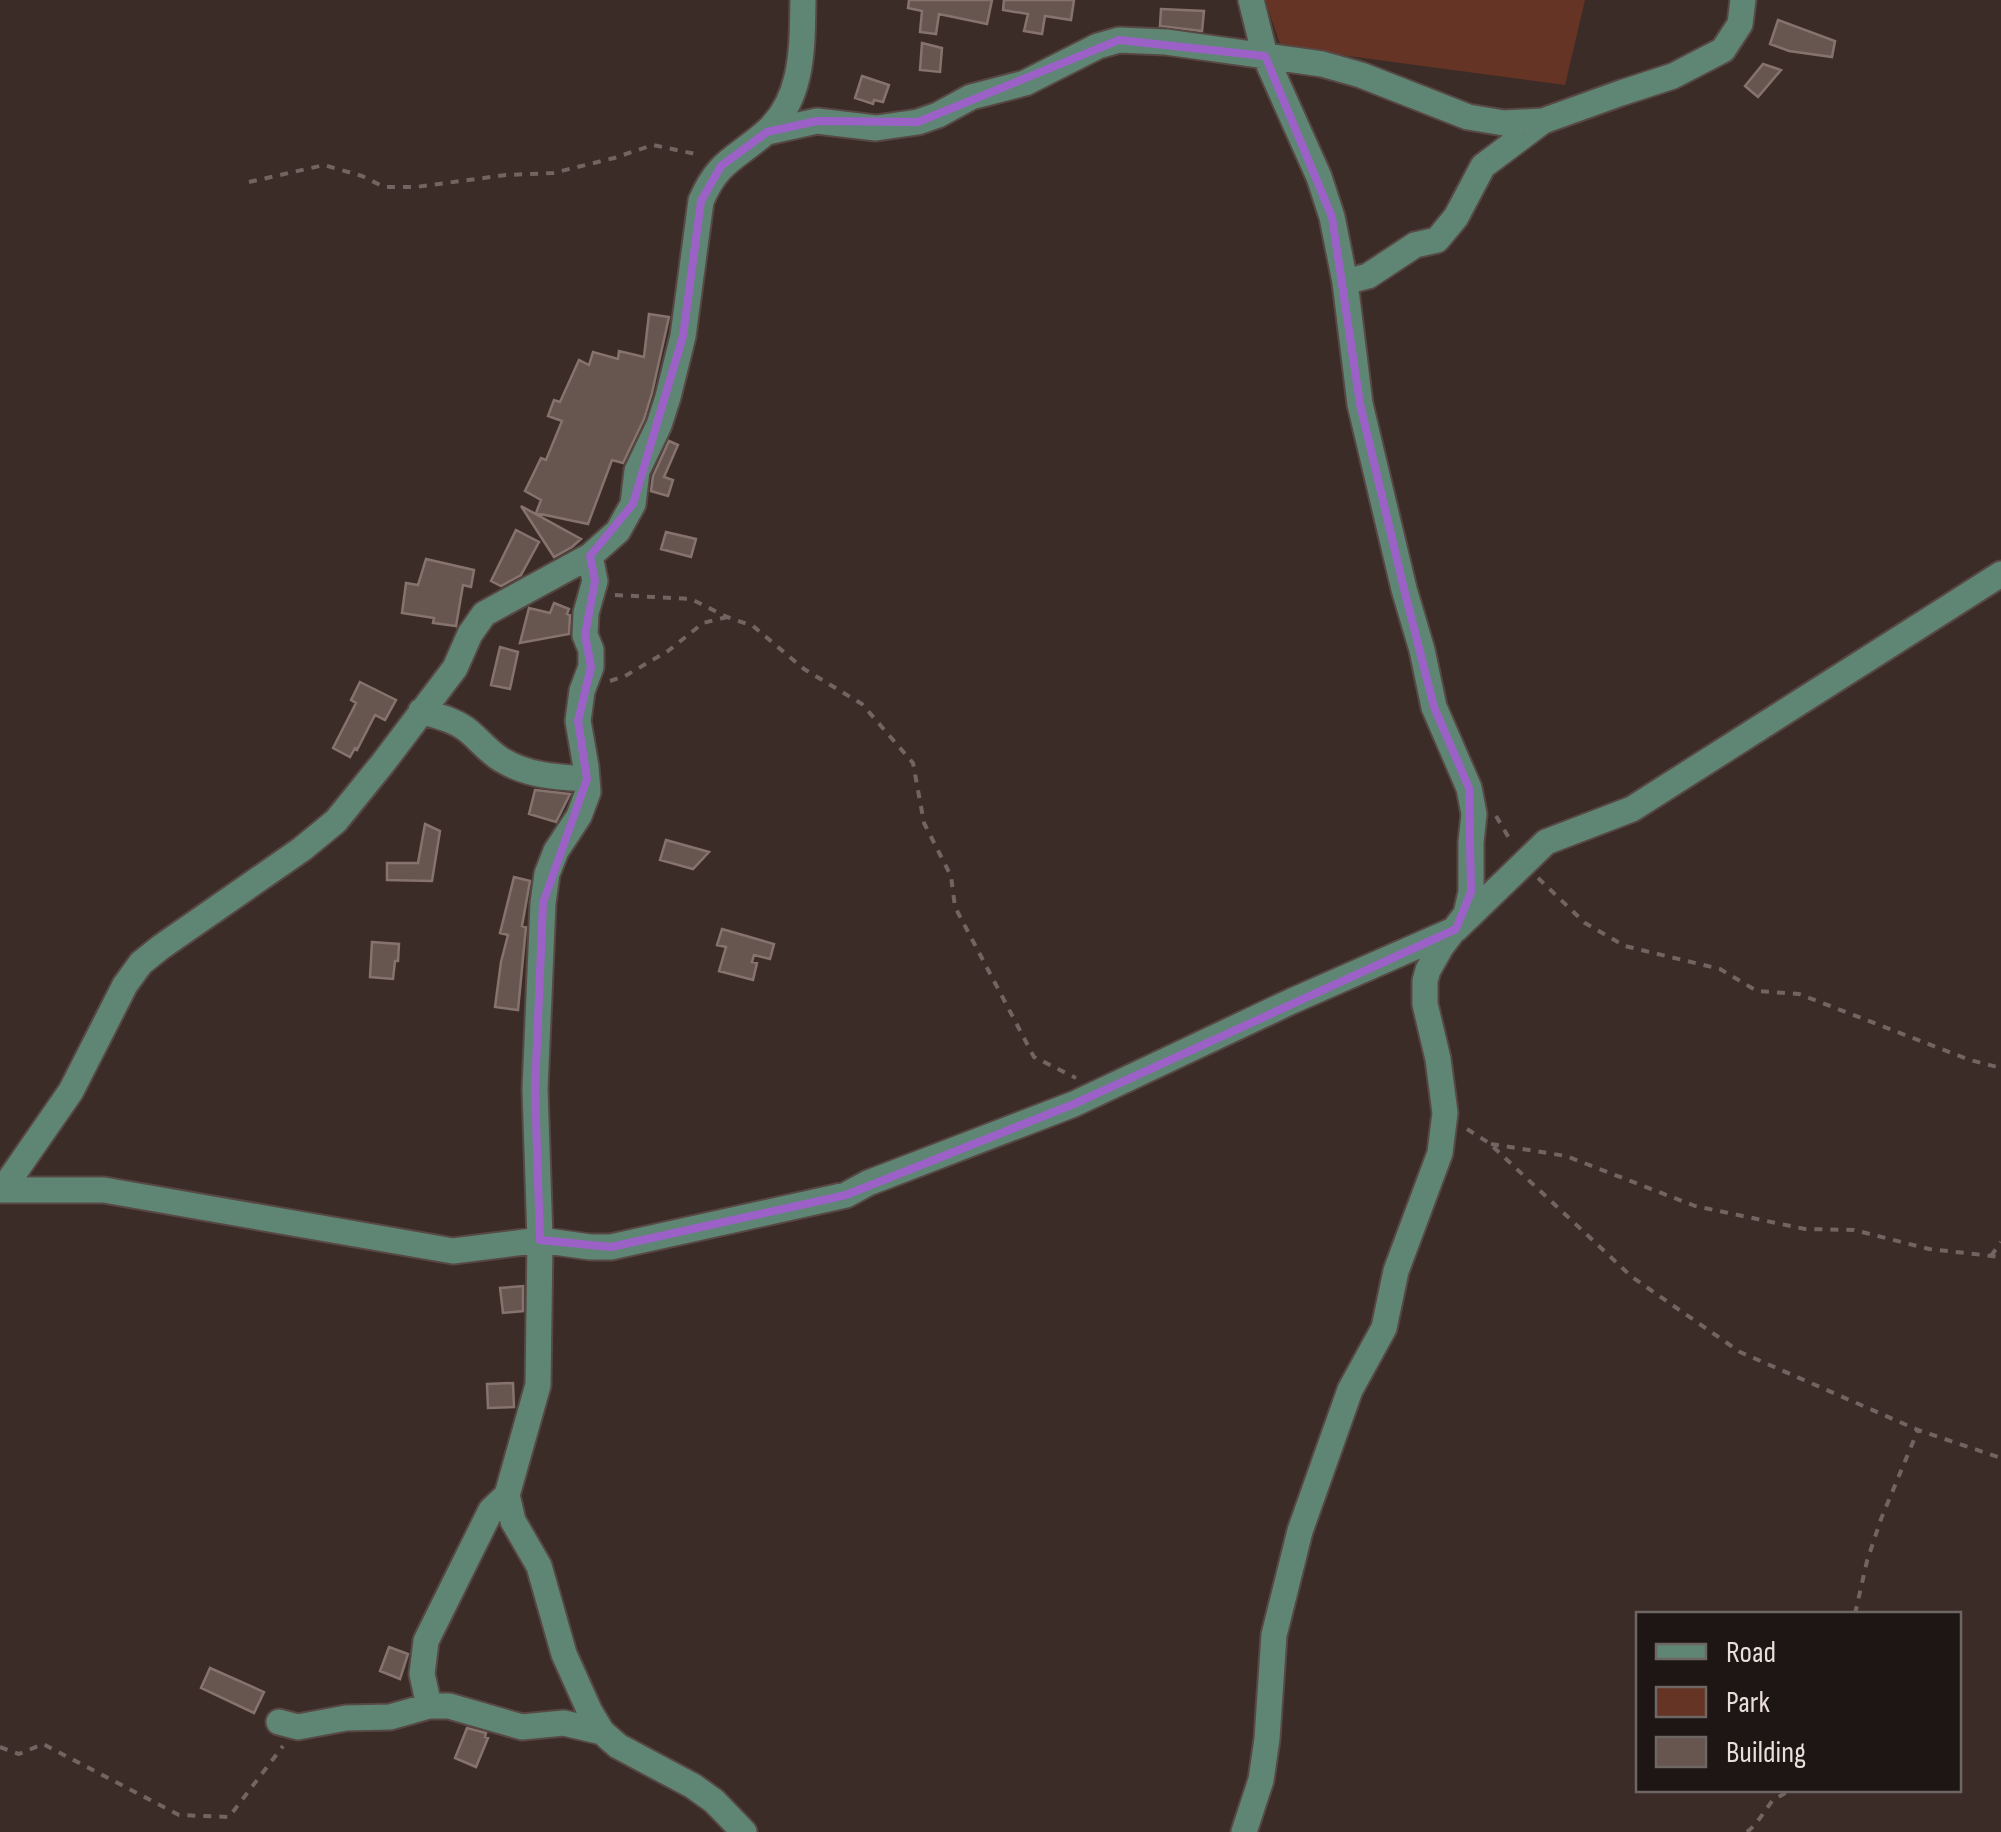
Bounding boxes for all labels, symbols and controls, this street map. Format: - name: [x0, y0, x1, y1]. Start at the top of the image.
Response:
- legend: [1636, 1612, 1961, 1792]
- text: Road: [1726, 1635, 1776, 1671]
- text: Park: [1726, 1685, 1770, 1721]
- text: Building: [1726, 1735, 1806, 1771]

